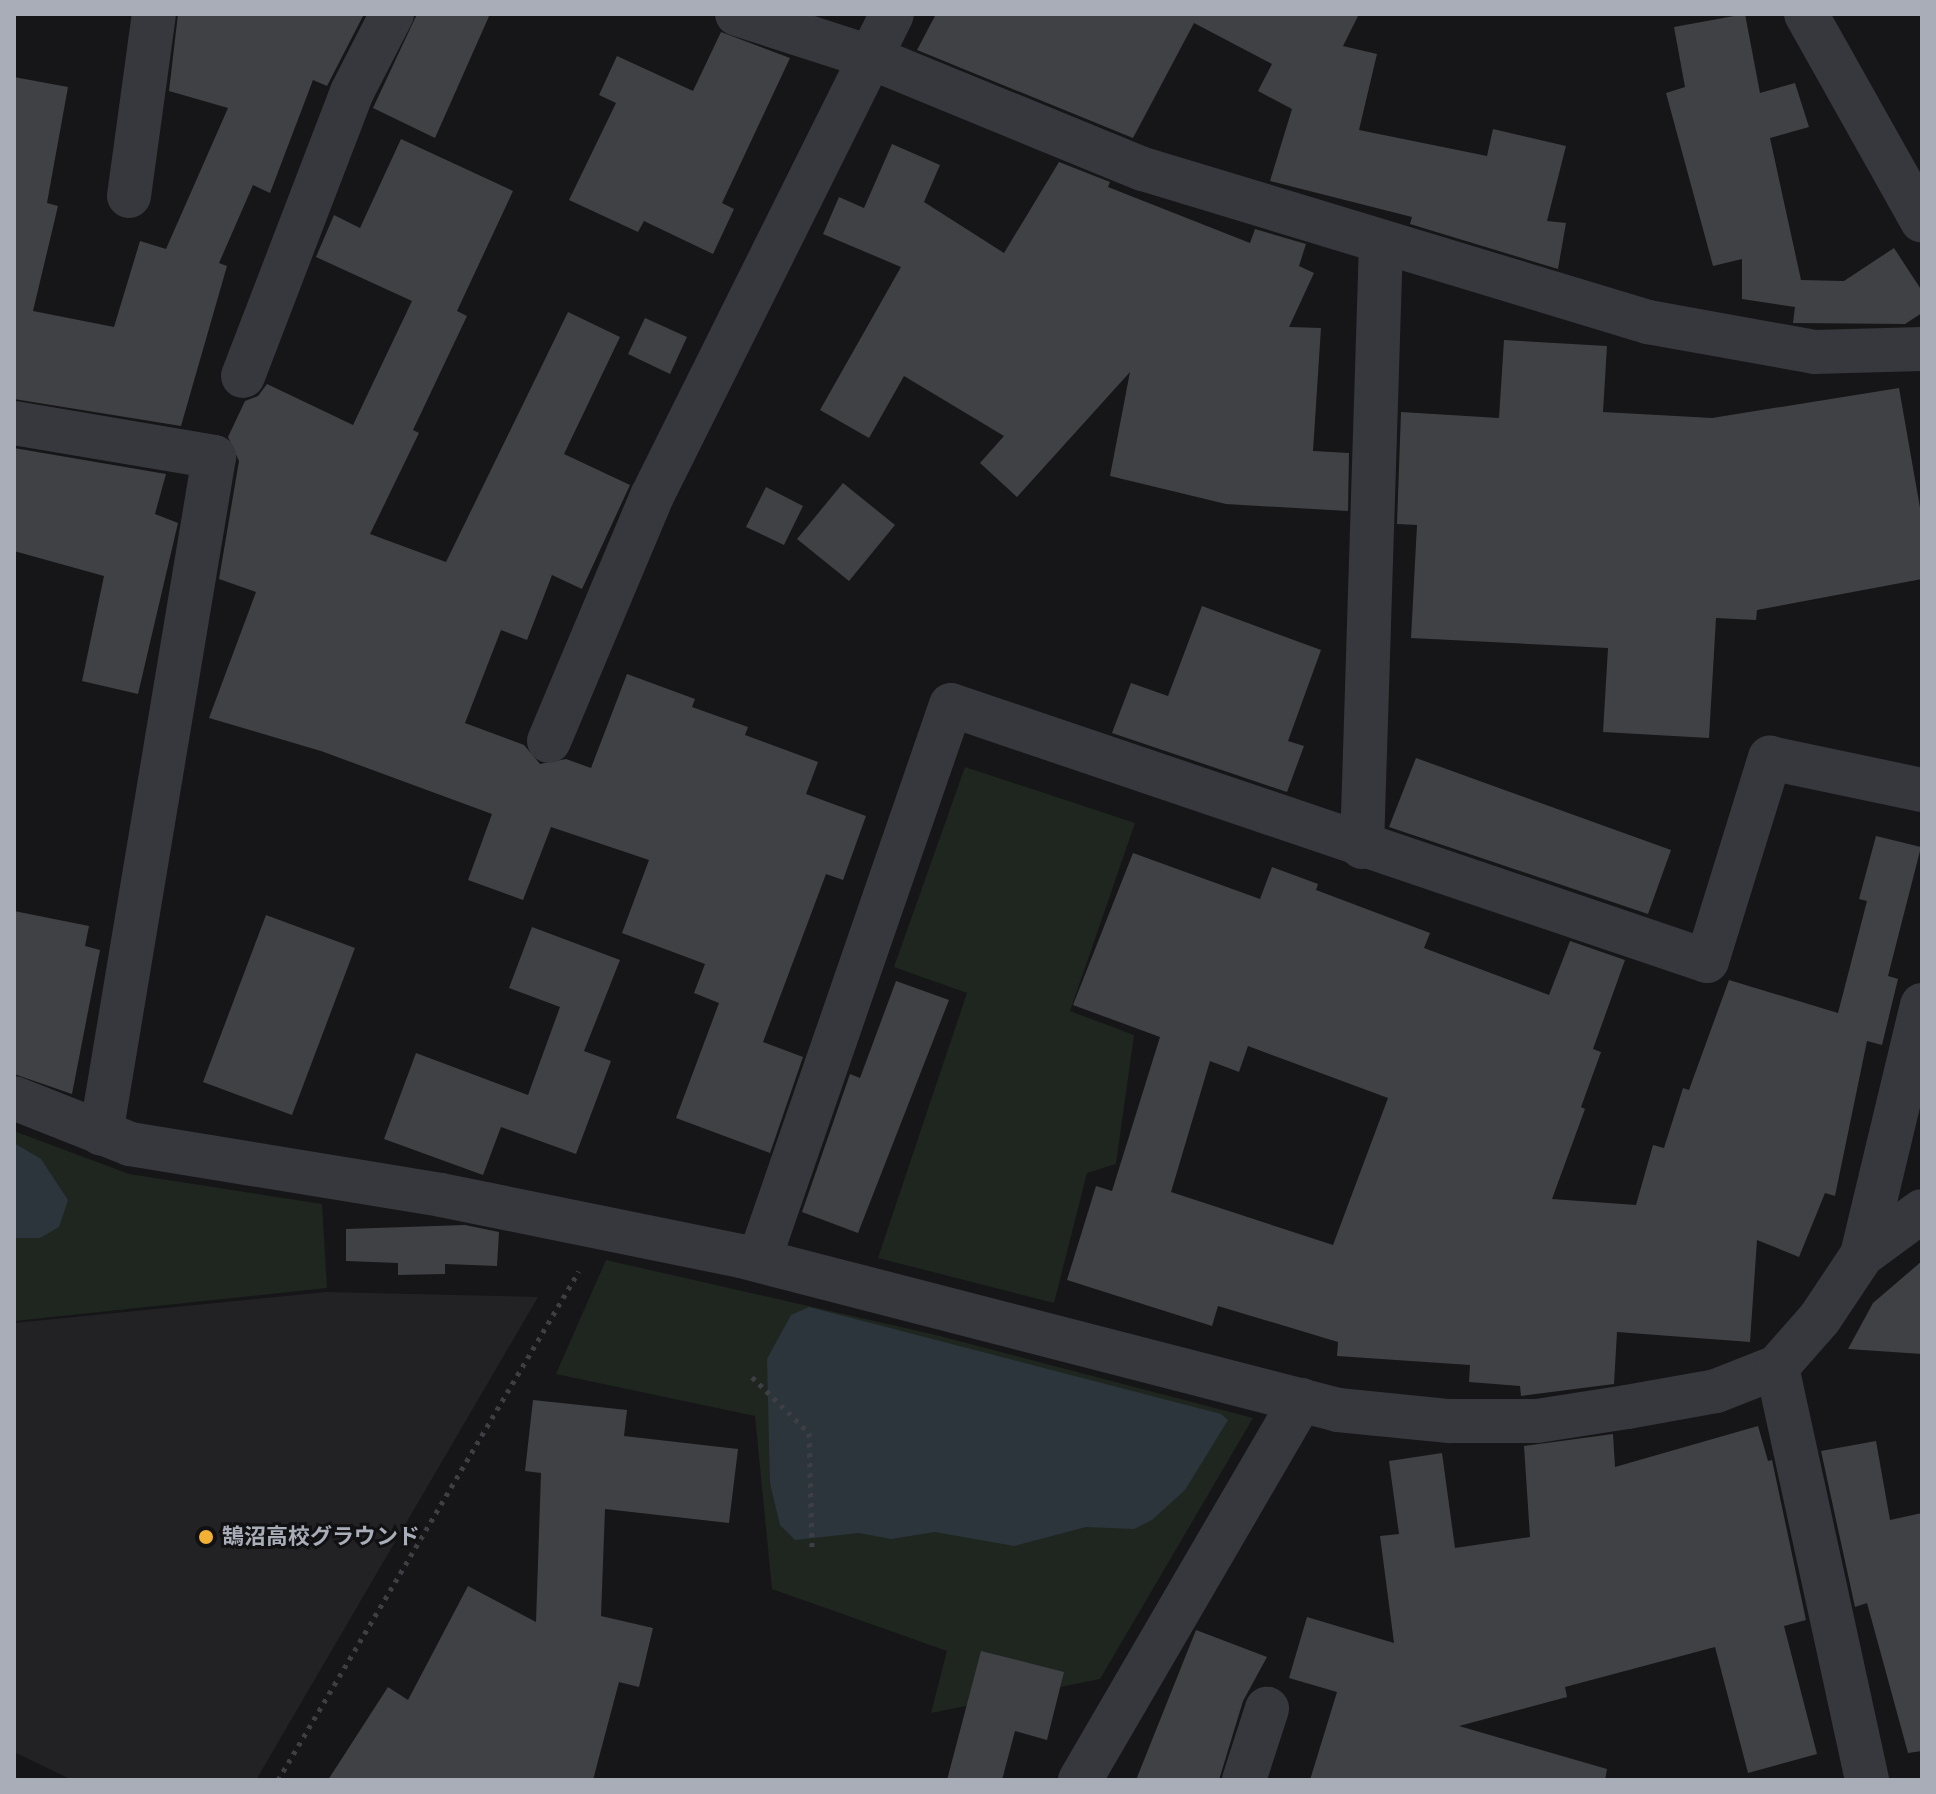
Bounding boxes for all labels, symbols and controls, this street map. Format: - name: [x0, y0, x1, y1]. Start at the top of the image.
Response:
- place label: 鵠沼高校グラウンド: [222, 1524, 420, 1550]
- marker: 鵠沼高校グラウンド: [197, 1528, 215, 1546]

